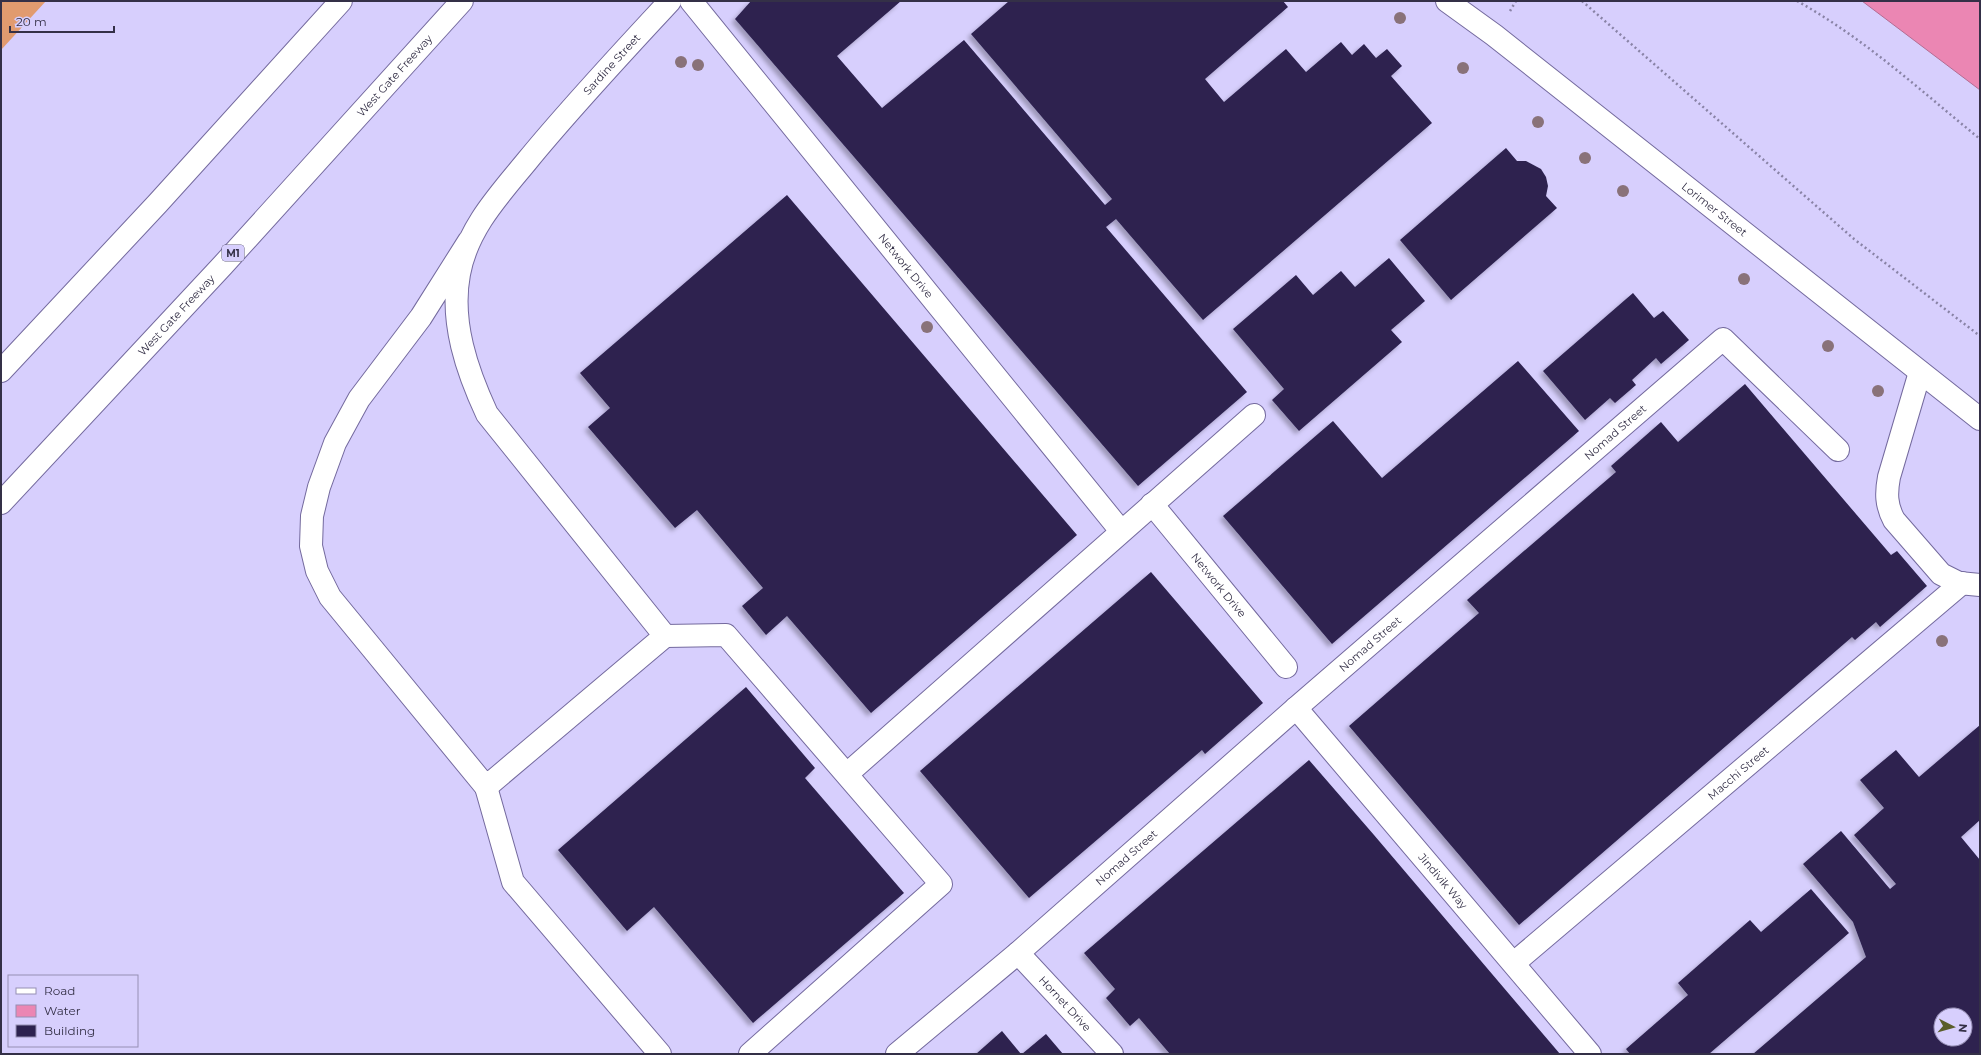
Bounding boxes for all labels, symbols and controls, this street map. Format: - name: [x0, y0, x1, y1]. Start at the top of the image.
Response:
- scale bar: [10, 8, 114, 34]
- text: 20 m: [16, 14, 47, 29]
- street label: Sardine Street: [580, 30, 644, 98]
- street label: West Gate Freeway: [354, 32, 435, 120]
- street label: Lorimer Street: [1679, 179, 1750, 240]
- street label: Network Drive: [876, 231, 936, 301]
- road number: M1: [222, 245, 244, 261]
- street label: West Gate Freeway: [135, 272, 218, 359]
- street label: Nomad Street: [1581, 401, 1650, 463]
- street label: Network Drive: [1188, 550, 1249, 620]
- street label: Nomad Street: [1336, 613, 1404, 675]
- street label: Macchi Street: [1705, 743, 1772, 803]
- street label: Nomad Street: [1093, 826, 1160, 888]
- street label: Jindivik Way: [1415, 850, 1471, 912]
- street label: Hornet Drive: [1036, 973, 1094, 1034]
- legend: [8, 975, 138, 1047]
- text: Road: [44, 983, 75, 998]
- text: Water: [44, 1003, 81, 1018]
- north arrow: [1933, 1007, 1973, 1047]
- text: Building: [44, 1023, 95, 1038]
- text: N: [1956, 1023, 1970, 1033]

